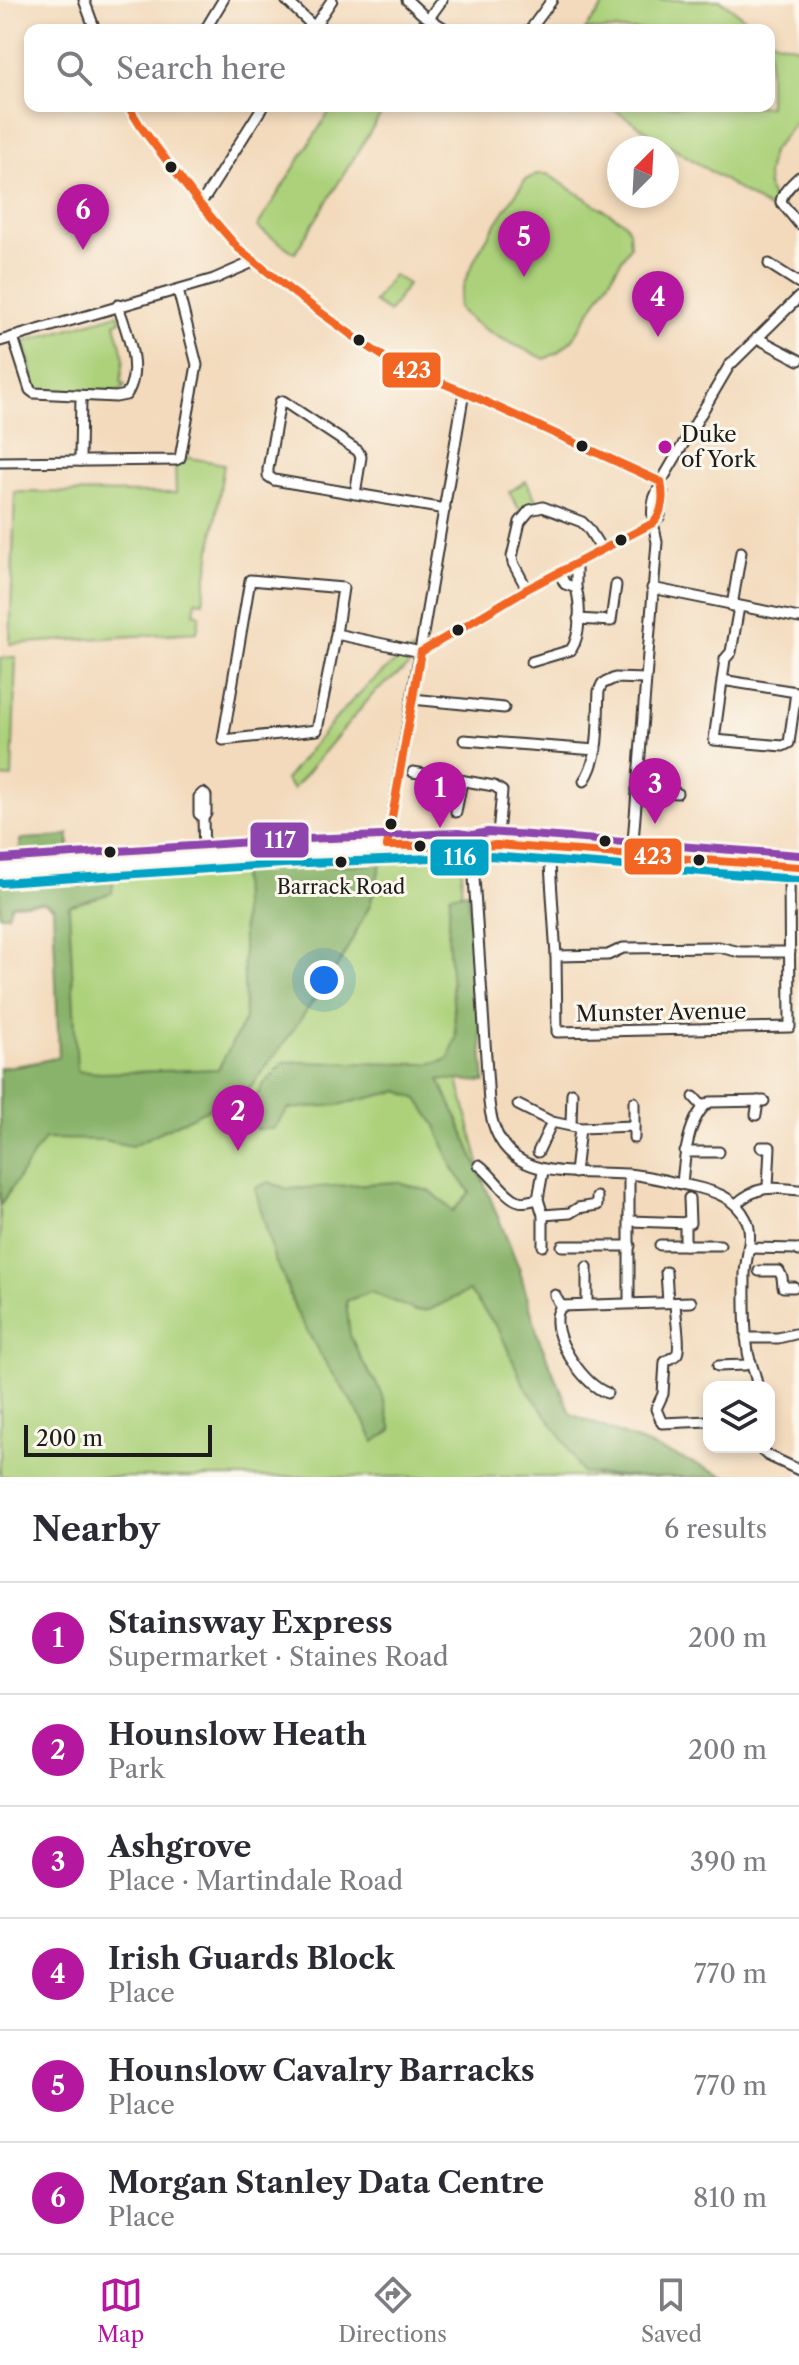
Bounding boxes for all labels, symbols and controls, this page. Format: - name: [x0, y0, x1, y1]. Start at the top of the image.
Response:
- search box: [24, 24, 775, 112]
- icon: search: [52, 46, 96, 90]
- text: Search here: [116, 50, 286, 87]
- north arrow: [607, 136, 679, 208]
- unlabelled marker: [163, 159, 179, 175]
- pin: 6: [57, 184, 109, 250]
- pin: 5: [498, 211, 550, 277]
- pin: 4: [632, 271, 684, 337]
- unlabelled marker: [351, 332, 367, 348]
- line badge: 423: [381, 351, 442, 389]
- text: 423: [393, 357, 431, 384]
- place label: Duke of York: [681, 421, 757, 473]
- unlabelled marker: [574, 438, 590, 454]
- marker: Duke of York: [656, 438, 674, 456]
- unlabelled marker: [613, 532, 629, 548]
- unlabelled marker: [450, 622, 466, 638]
- pin: 3: [629, 758, 681, 824]
- pin: 1: [414, 762, 466, 828]
- unlabelled marker: [383, 816, 399, 832]
- line badge: 117: [249, 821, 310, 859]
- text: 117: [264, 827, 296, 854]
- unlabelled marker: [597, 833, 613, 849]
- line badge: 423: [623, 837, 683, 876]
- unlabelled marker: [412, 838, 428, 854]
- line badge: 116: [429, 838, 490, 877]
- text: 423: [634, 843, 672, 870]
- unlabelled marker: [102, 844, 118, 860]
- text: 116: [444, 844, 476, 871]
- unlabelled marker: [691, 852, 707, 868]
- marker: Barrack Road: [333, 854, 349, 870]
- place label: Barrack Road: [277, 875, 405, 899]
- your location: [304, 960, 344, 1000]
- street label: Munster Avenue: [575, 998, 747, 1027]
- pin: 2: [212, 1085, 264, 1151]
- map controls: [703, 1381, 775, 1453]
- button: layers: [703, 1381, 775, 1453]
- scale bar: [24, 1421, 212, 1457]
- text: 200 m: [36, 1425, 103, 1452]
- text: Nearby: [32, 1508, 160, 1550]
- text: 6 results: [664, 1513, 767, 1545]
- text: Stainsway Express: [108, 1604, 393, 1641]
- text: 1: [52, 1622, 64, 1654]
- text: 200 m: [688, 1622, 767, 1654]
- text: Supermarket · Staines Road: [108, 1641, 449, 1673]
- text: Hounslow Heath: [108, 1716, 367, 1753]
- text: 2: [50, 1734, 66, 1766]
- text: 200 m: [688, 1734, 767, 1766]
- text: Park: [108, 1753, 165, 1785]
- text: Ashgrove: [108, 1828, 251, 1865]
- text: 3: [51, 1846, 65, 1878]
- text: 390 m: [690, 1846, 767, 1878]
- text: Place · Martindale Road: [108, 1865, 403, 1897]
- text: Irish Guards Block: [108, 1940, 394, 1977]
- text: 4: [50, 1958, 66, 1990]
- text: 770 m: [694, 1958, 767, 1990]
- text: Place: [108, 1977, 175, 2009]
- text: Hounslow Cavalry Barracks: [108, 2052, 535, 2089]
- text: 5: [51, 2070, 65, 2102]
- text: 770 m: [694, 2070, 767, 2102]
- text: Place: [108, 2089, 175, 2121]
- text: Morgan Stanley Data Centre: [108, 2164, 544, 2201]
- text: 6: [50, 2182, 66, 2214]
- text: 810 m: [693, 2182, 767, 2214]
- text: Place: [108, 2201, 175, 2233]
- tab: Map: [97, 2273, 144, 2348]
- tab: Directions: [338, 2273, 447, 2348]
- tab: Saved: [641, 2273, 702, 2348]

